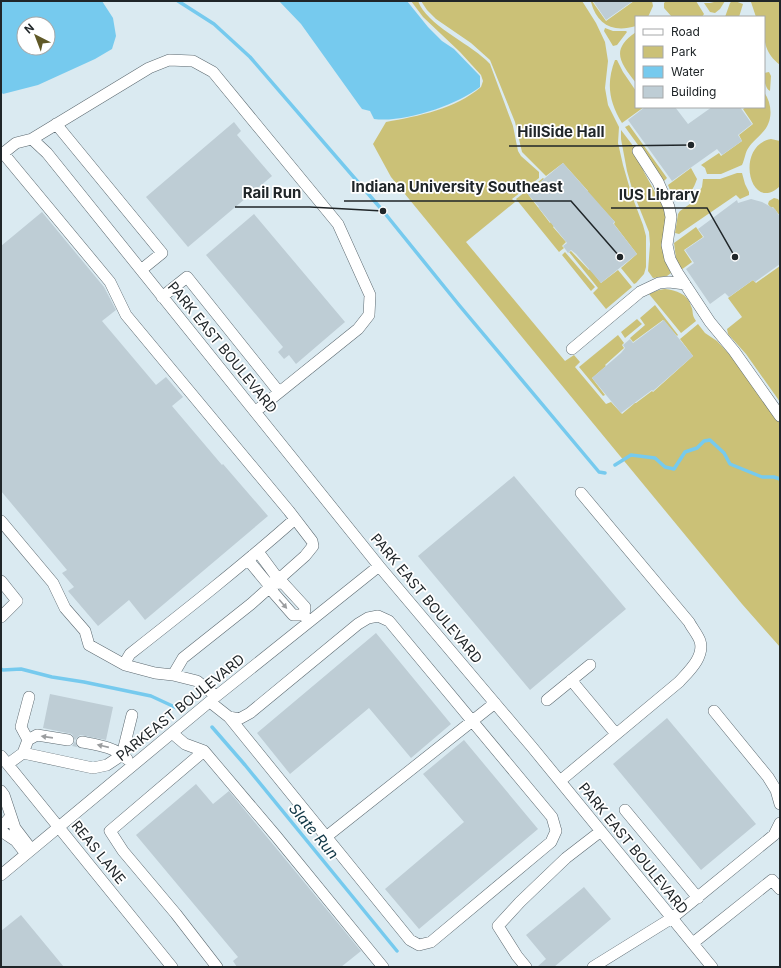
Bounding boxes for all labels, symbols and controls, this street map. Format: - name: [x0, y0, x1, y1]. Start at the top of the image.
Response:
- north arrow: [16, 16, 56, 56]
- legend: [635, 16, 765, 108]
- text: N: [22, 21, 37, 37]
- text: Road: [671, 24, 700, 39]
- text: Park: [671, 44, 697, 59]
- text: Water: [671, 64, 705, 79]
- text: Building: [671, 84, 716, 99]
- callout: HillSide Hall: [509, 119, 612, 146]
- text: HillSide Hall: [517, 122, 605, 141]
- callout: Indiana University Southeast: [344, 174, 571, 201]
- text: Indiana University Southeast: [351, 177, 563, 196]
- callout: Rail Run: [235, 180, 310, 207]
- callout: IUS Library: [611, 181, 707, 208]
- text: Rail Run: [243, 183, 301, 202]
- text: IUS Library: [619, 185, 699, 204]
- street label: PARK EAST BOULEVARD: [165, 278, 281, 416]
- street label: PARK EAST BOULEVARD: [368, 530, 486, 666]
- one-way arrow: [279, 599, 288, 609]
- street label: PARKEAST BOULEVARD: [112, 650, 248, 764]
- one-way arrow: [41, 734, 54, 740]
- one-way arrow: [97, 743, 109, 749]
- street label: PARK EAST BOULEVARD: [576, 779, 692, 917]
- water label: Slate Run: [285, 799, 343, 863]
- street label: REAS LANE: [68, 817, 130, 887]

